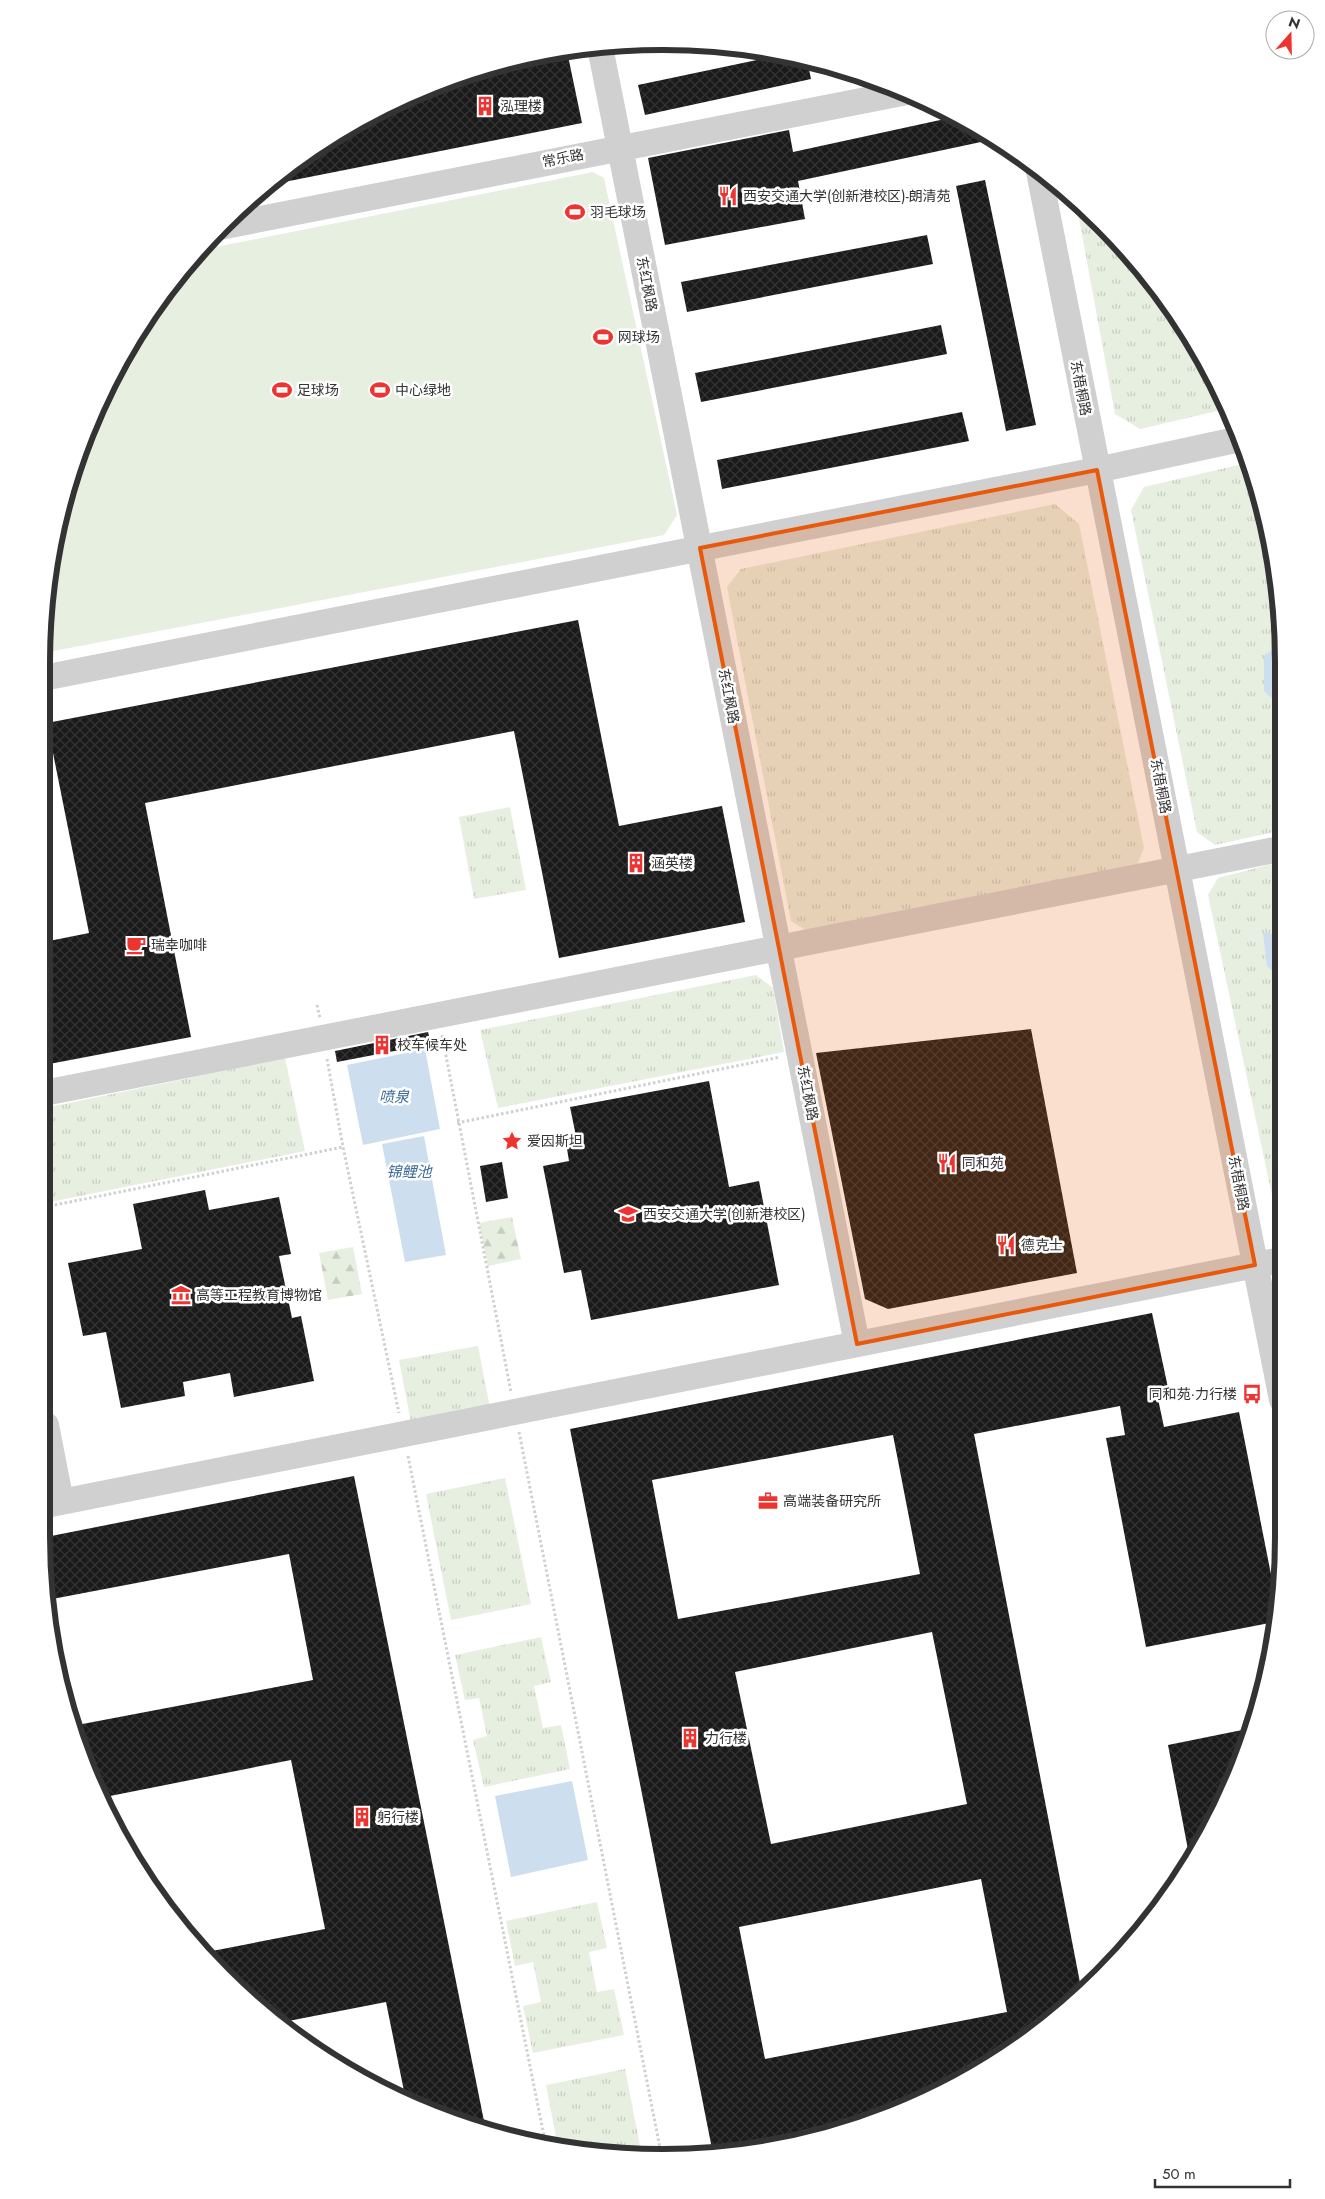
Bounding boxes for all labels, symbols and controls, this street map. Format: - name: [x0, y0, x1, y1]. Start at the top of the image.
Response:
- north arrow: [1265, 10, 1315, 60]
- text: N: [1286, 11, 1303, 34]
- building icon: 泓理楼: [474, 95, 496, 117]
- place label: 泓理楼: [500, 96, 542, 116]
- street label: 常乐路: [540, 144, 586, 172]
- restaurant icon: 西安交通大学(创新港校区)-朗清苑: [717, 185, 739, 207]
- place label: 西安交通大学(创新港校区)-朗清苑: [743, 186, 951, 206]
- sports icon: 羽毛球场: [564, 201, 586, 223]
- place label: 羽毛球场: [590, 202, 646, 222]
- street label: 东红枫路: [632, 255, 662, 313]
- sports icon: 网球场: [592, 326, 614, 348]
- place label: 网球场: [618, 327, 660, 347]
- street label: 东梧桐路: [1066, 359, 1096, 417]
- sports icon: 足球场: [271, 379, 293, 401]
- sports icon: 中心绿地: [369, 379, 391, 401]
- place label: 足球场: [297, 380, 339, 400]
- place label: 中心绿地: [395, 380, 451, 400]
- street label: 东红枫路: [714, 667, 744, 725]
- street label: 东梧桐路: [1146, 757, 1176, 815]
- building icon: 涵英楼: [625, 852, 647, 874]
- place label: 涵英楼: [651, 853, 693, 873]
- cafe icon: 瑞幸咖啡: [125, 934, 147, 956]
- place label: 瑞幸咖啡: [151, 935, 207, 955]
- building icon: 校车候车处: [371, 1034, 393, 1056]
- place label: 校车候车处: [397, 1035, 467, 1055]
- street label: 东红枫路: [793, 1064, 823, 1122]
- water label: 喷泉: [379, 1086, 410, 1108]
- place icon: 爱因斯坦: [501, 1130, 523, 1152]
- place label: 爱因斯坦: [527, 1131, 583, 1151]
- restaurant icon: 同和苑: [936, 1152, 958, 1174]
- place label: 同和苑: [962, 1153, 1004, 1173]
- street label: 东梧桐路: [1224, 1154, 1254, 1212]
- water label: 锦鲤池: [386, 1161, 433, 1183]
- school or university icon: 西安交通大学(创新港校区): [617, 1203, 639, 1225]
- place label: 西安交通大学(创新港校区): [643, 1204, 806, 1224]
- restaurant icon: 德克士: [995, 1234, 1017, 1256]
- place label: 德克士: [1021, 1235, 1063, 1255]
- museum icon: 高等工程教育博物馆: [170, 1284, 192, 1306]
- place label: 高等工程教育博物馆: [196, 1285, 322, 1305]
- bus stop icon: 同和苑·力行楼: [1241, 1383, 1263, 1405]
- place label: 同和苑·力行楼: [1149, 1384, 1237, 1404]
- office icon: 高端装备研究所: [757, 1490, 779, 1512]
- place label: 高端装备研究所: [783, 1491, 881, 1511]
- building icon: 力行楼: [679, 1727, 701, 1749]
- place label: 力行楼: [705, 1728, 747, 1748]
- building icon: 躬行楼: [351, 1806, 373, 1828]
- place label: 躬行楼: [377, 1807, 419, 1827]
- scale bar: [1155, 2156, 1290, 2188]
- text: 50 m: [1162, 2163, 1196, 2185]

